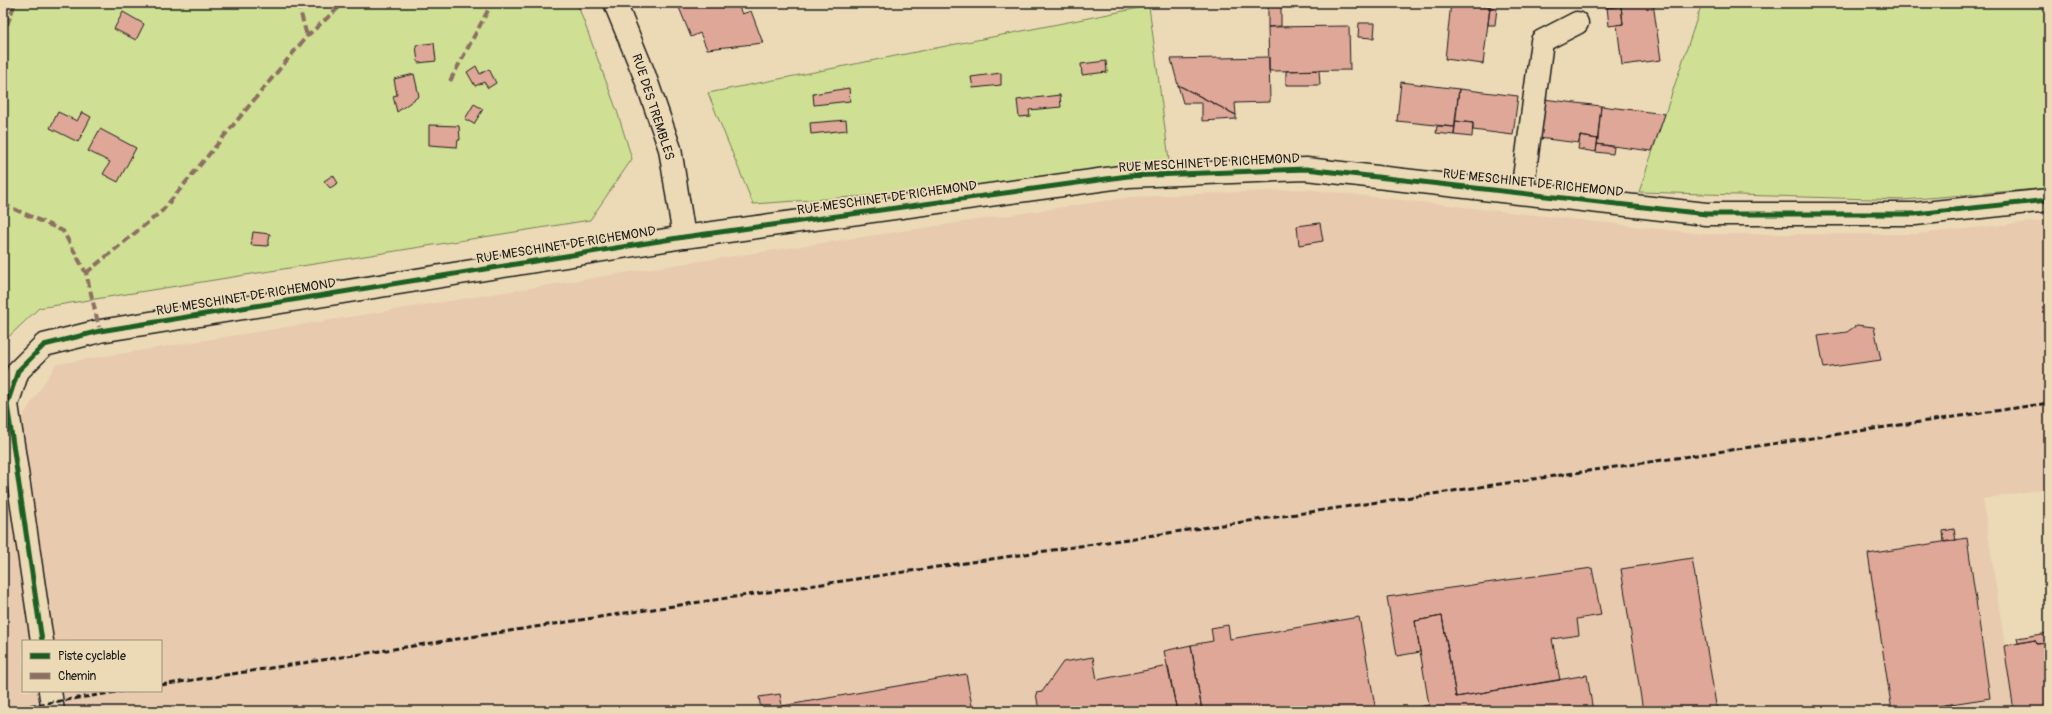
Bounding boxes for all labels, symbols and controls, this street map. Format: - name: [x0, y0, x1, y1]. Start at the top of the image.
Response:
- street label: RUE DES TREMBLES: [628, 52, 678, 162]
- street label: RUE MESCHINET DE RICHEMOND: [1118, 150, 1300, 176]
- street label: RUE MESCHINET DE RICHEMOND: [1442, 166, 1624, 200]
- street label: RUE MESCHINET DE RICHEMOND: [796, 177, 978, 219]
- street label: RUE MESCHINET DE RICHEMOND: [475, 223, 657, 267]
- street label: RUE MESCHINET DE RICHEMOND: [155, 275, 337, 319]
- legend: [22, 640, 162, 692]
- text: Piste cyclable: [58, 649, 126, 664]
- text: Chemin: [58, 669, 97, 684]

